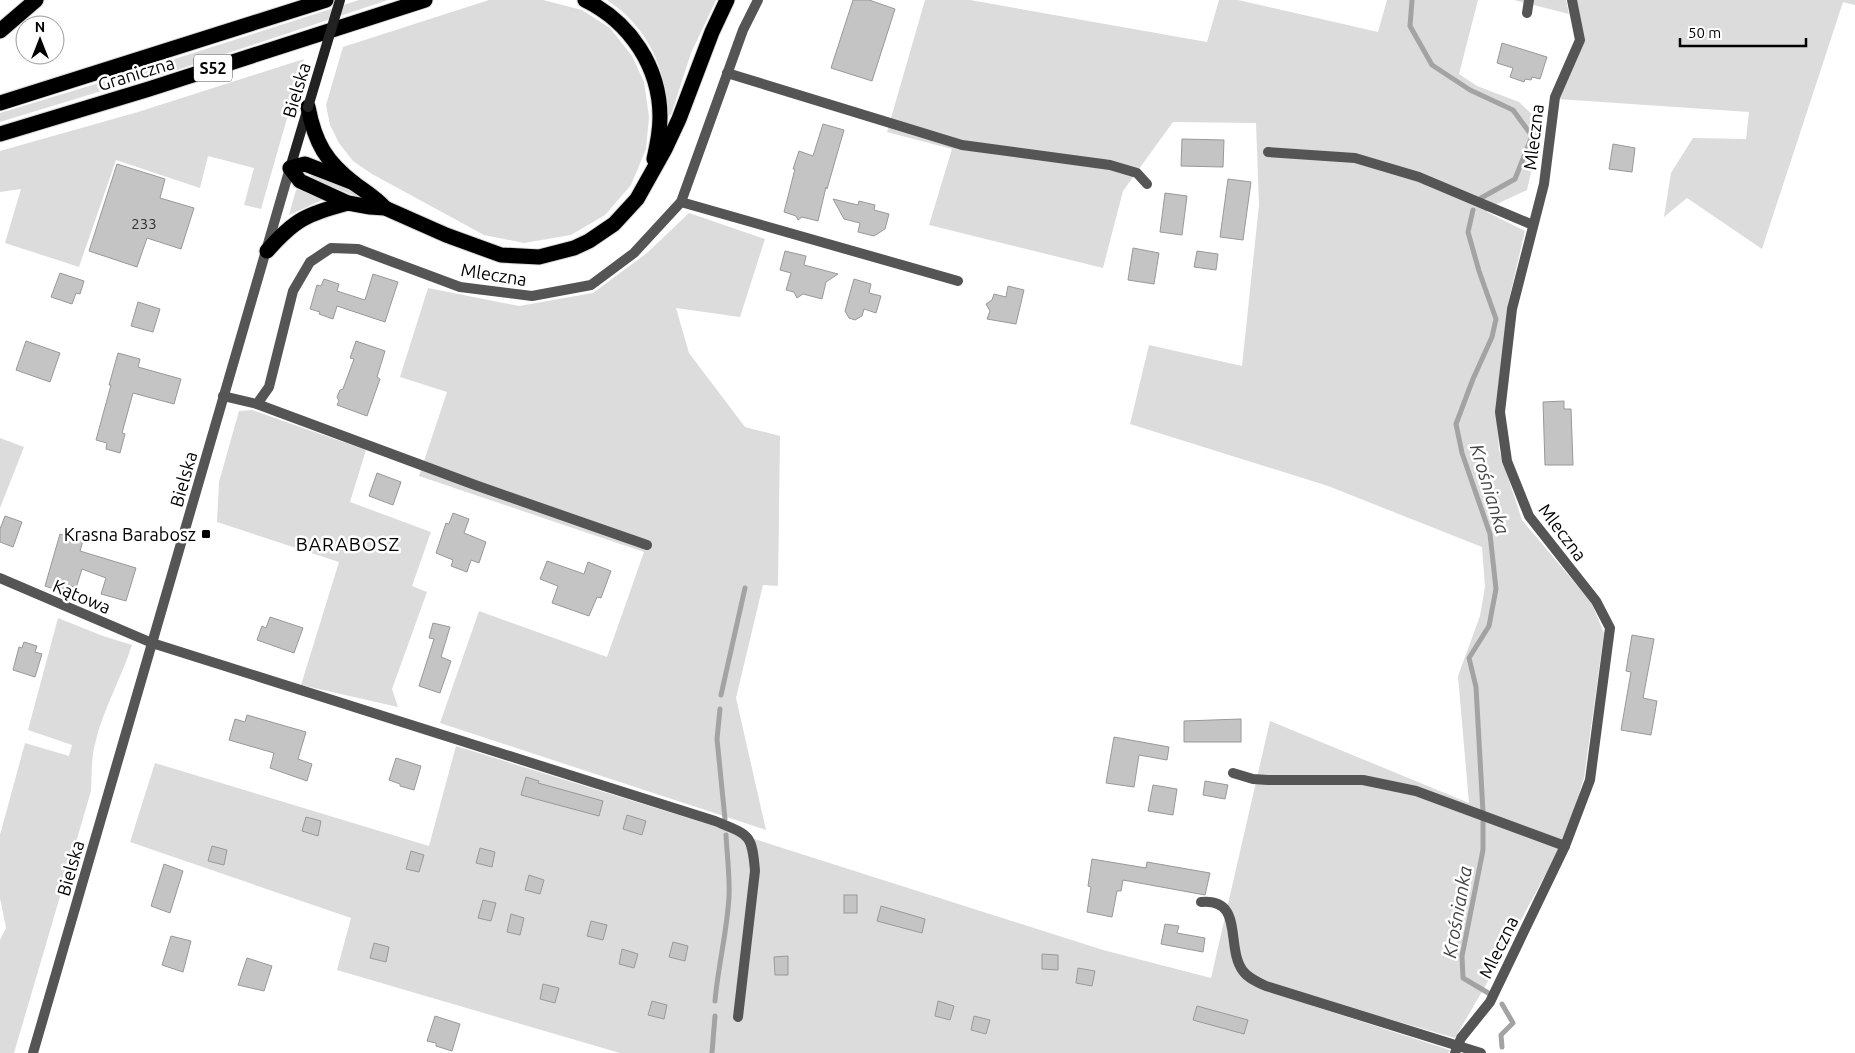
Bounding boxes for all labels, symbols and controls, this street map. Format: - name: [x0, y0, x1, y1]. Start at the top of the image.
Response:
- north arrow: [15, 15, 65, 65]
- scale bar: [1680, 15, 1806, 47]
- text: N: [35, 19, 45, 35]
- text: 50 m: [1688, 24, 1721, 41]
- street label: Graniczna: [95, 52, 177, 94]
- road number: S52: [194, 54, 232, 82]
- street label: Bielska: [278, 60, 314, 120]
- street label: Mleczna: [1519, 103, 1547, 171]
- house number: 233: [131, 215, 157, 232]
- street label: Mleczna: [460, 259, 528, 289]
- water label: Krośnianka: [1466, 441, 1514, 537]
- street label: Bielska: [166, 449, 200, 509]
- street label: Mleczna: [1535, 499, 1591, 565]
- place label: Krasna Barabosz: [64, 524, 196, 544]
- marker: Krasna Barabosz: [200, 528, 212, 540]
- district label: BARABOSZ: [296, 533, 400, 555]
- street label: Kątowa: [50, 575, 114, 617]
- street label: Bielska: [53, 838, 87, 898]
- water label: Krośnianka: [1438, 864, 1476, 960]
- street label: Mleczna: [1474, 913, 1522, 981]

